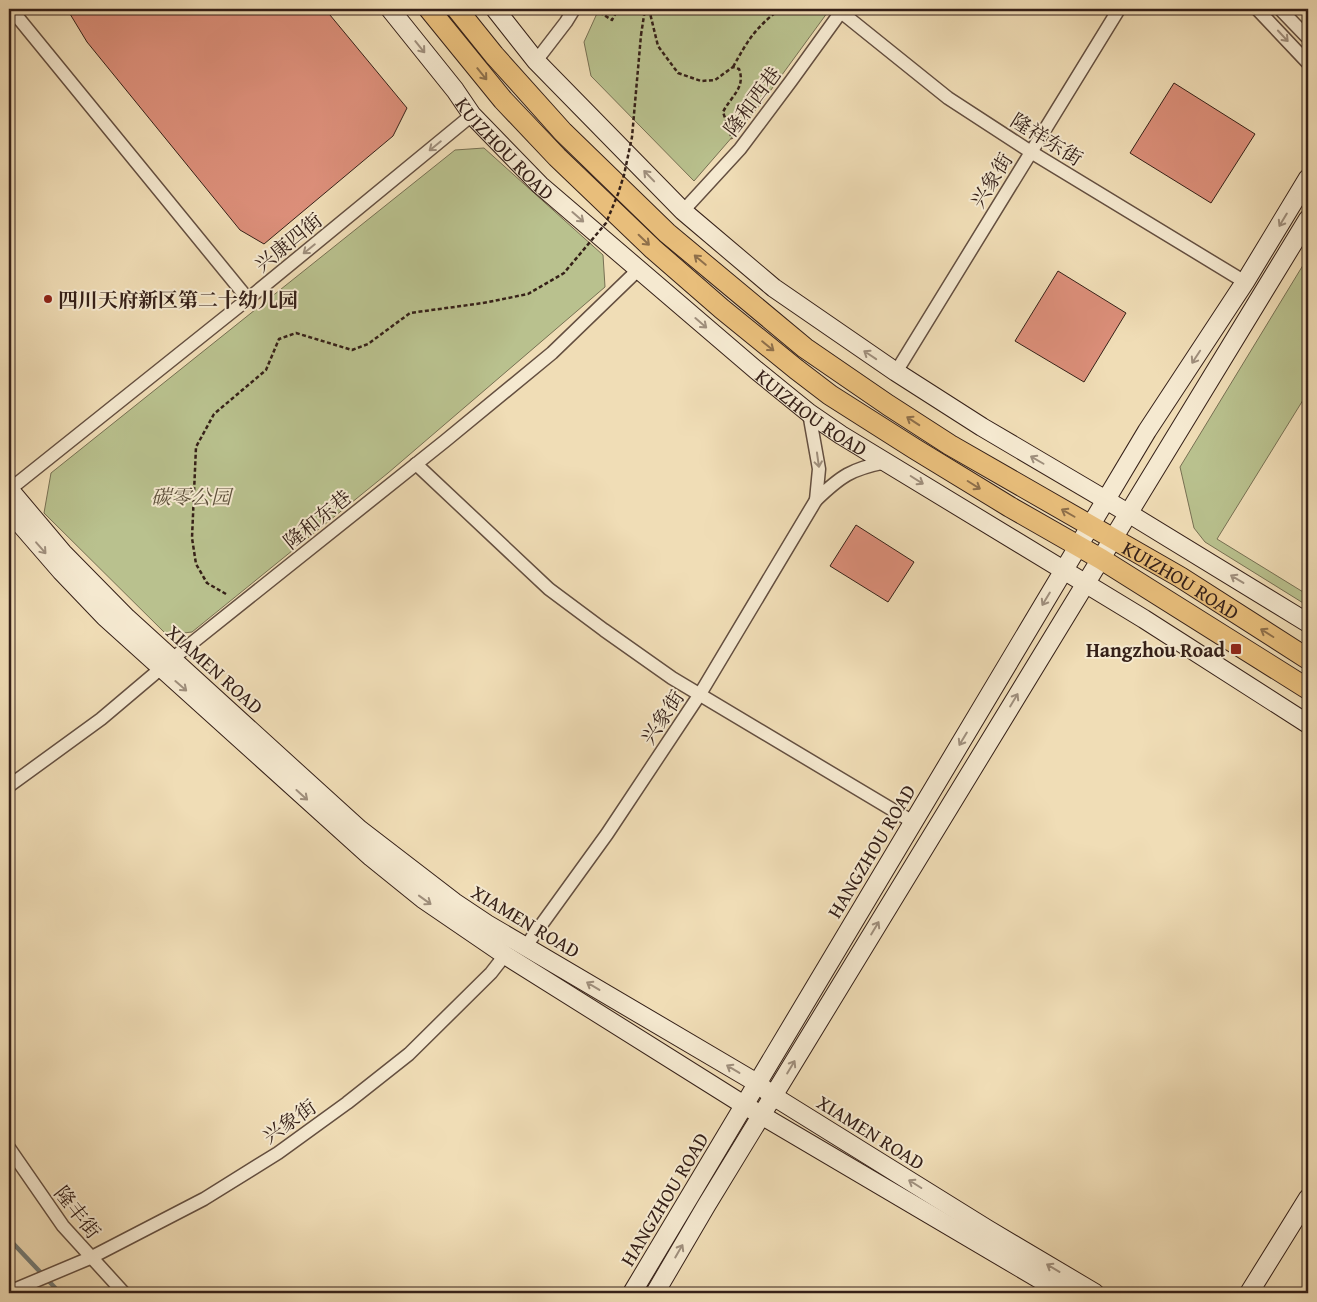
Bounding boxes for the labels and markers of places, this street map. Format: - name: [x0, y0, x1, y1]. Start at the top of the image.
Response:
- place label: 四川天府新区第二十幼儿园: [58, 285, 298, 314]
- marker: 四川天府新区第二十幼儿园: [42, 293, 54, 305]
- place label: Hangzhou Road: [1086, 635, 1226, 664]
- marker: Hangzhou Road: [1229, 642, 1243, 656]

